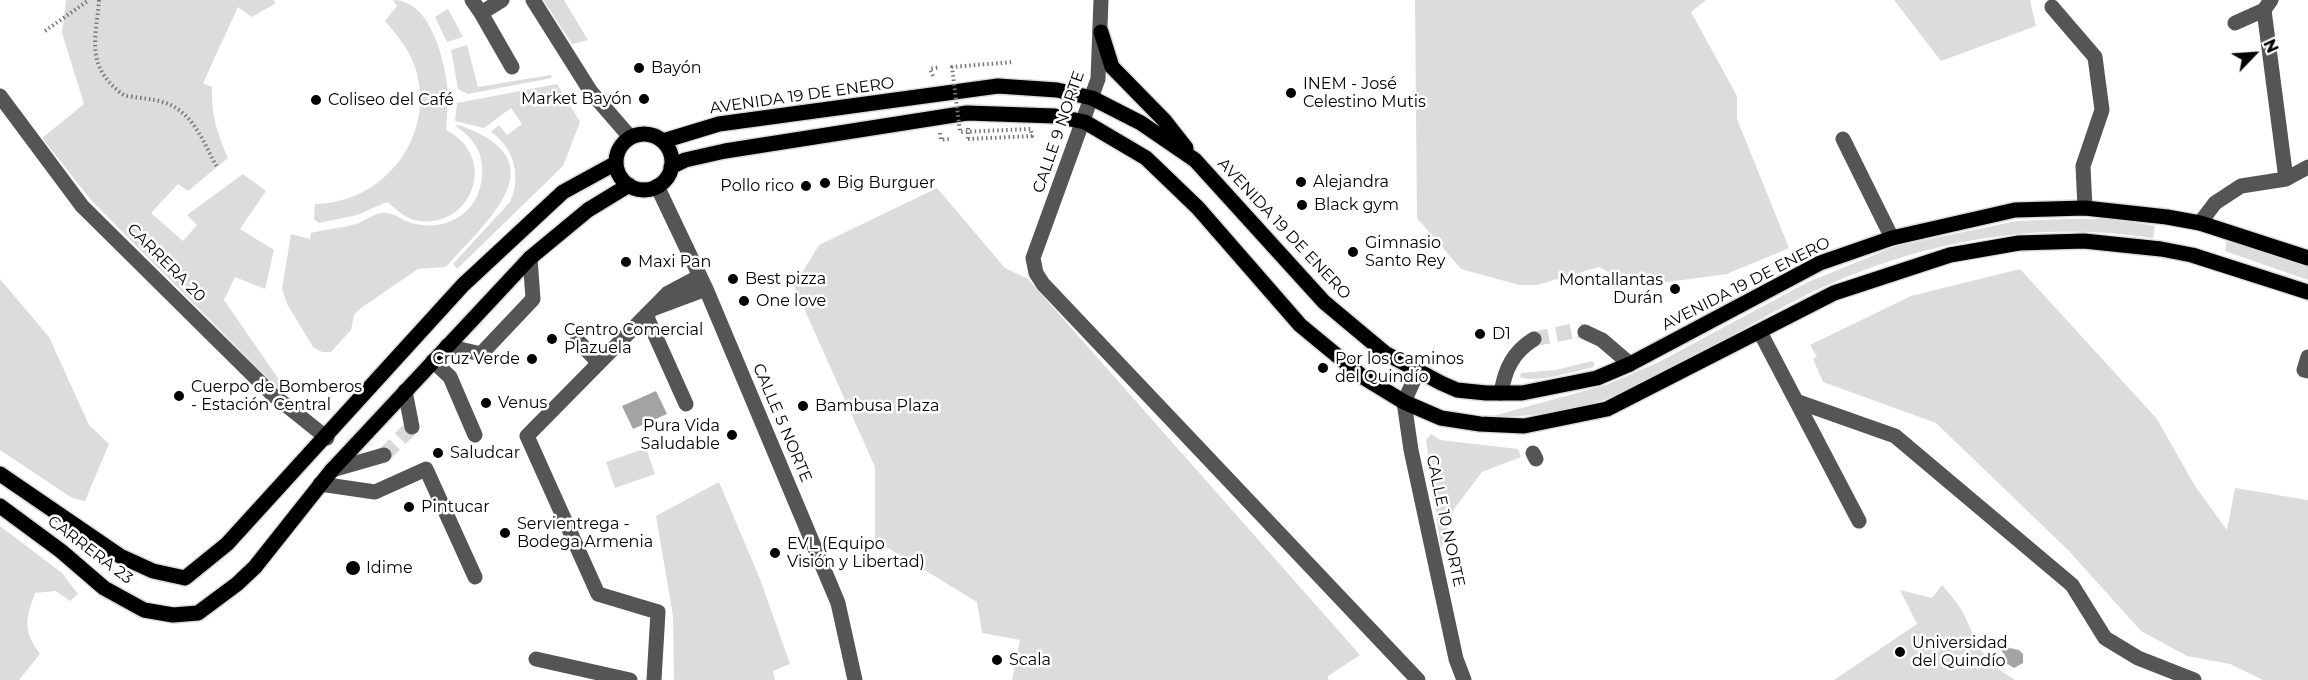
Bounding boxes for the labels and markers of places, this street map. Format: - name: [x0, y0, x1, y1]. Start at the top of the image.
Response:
- place label: Bayón: [651, 58, 701, 78]
- marker: Bayón: [632, 61, 646, 75]
- place label: INEM - José Celestino Mutis: [1303, 74, 1426, 112]
- marker: INEM - José Celestino Mutis: [1284, 86, 1298, 100]
- place label: Market Bayón: [521, 89, 632, 109]
- place label: Coliseo del Café: [328, 90, 454, 110]
- marker: Market Bayón: [637, 92, 651, 106]
- marker: Coliseo del Café: [309, 93, 323, 107]
- place label: Alejandra: [1313, 172, 1389, 192]
- place label: Big Burguer: [837, 173, 935, 193]
- marker: Alejandra: [1294, 175, 1308, 189]
- place label: Pollo rico: [720, 176, 794, 196]
- marker: Big Burguer: [818, 176, 832, 190]
- marker: Pollo rico: [799, 179, 813, 193]
- place label: Black gym: [1314, 195, 1399, 215]
- marker: Black gym: [1295, 198, 1309, 212]
- place label: Gimnasio Santo Rey: [1365, 233, 1445, 271]
- marker: Gimnasio Santo Rey: [1346, 245, 1360, 259]
- place label: Maxi Pan: [638, 252, 711, 272]
- marker: Maxi Pan: [619, 255, 633, 269]
- place label: Best pizza: [745, 269, 826, 289]
- place label: Montallantas Durán: [1559, 270, 1663, 308]
- marker: Best pizza: [726, 272, 740, 286]
- marker: Montallantas Durán: [1668, 282, 1682, 296]
- place label: One love: [756, 291, 826, 311]
- marker: One love: [737, 294, 751, 308]
- place label: Centro Comercial Plazuela: [564, 320, 703, 358]
- place label: D1: [1492, 324, 1511, 344]
- marker: D1: [1473, 327, 1487, 341]
- marker: Centro Comercial Plazuela: [545, 332, 559, 346]
- place label: Cruz Verde: [432, 349, 520, 369]
- place label: Por los Caminos del Quindío: [1335, 349, 1464, 387]
- marker: Cruz Verde: [525, 352, 539, 366]
- marker: Por los Caminos del Quindío: [1316, 361, 1330, 375]
- place label: Cuerpo de Bomberos - Estación Central: [191, 377, 362, 415]
- marker: Cuerpo de Bomberos - Estación Central: [172, 389, 186, 403]
- place label: Venus: [498, 393, 547, 413]
- marker: Venus: [479, 396, 493, 410]
- place label: Bambusa Plaza: [815, 396, 939, 416]
- marker: Bambusa Plaza: [796, 399, 810, 413]
- place label: Pura Vida Saludable: [641, 416, 720, 454]
- marker: Pura Vida Saludable: [725, 428, 739, 442]
- place label: Saludcar: [450, 443, 520, 463]
- marker: Saludcar: [431, 446, 445, 460]
- place label: Pintucar: [421, 497, 490, 517]
- marker: Pintucar: [402, 500, 416, 514]
- place label: Servientrega - Bodega Armenia: [517, 514, 653, 552]
- marker: Servientrega - Bodega Armenia: [498, 526, 512, 540]
- place label: EVL (Equipo Visión y Libertad): [787, 534, 925, 572]
- marker: EVL (Equipo Visión y Libertad): [768, 546, 782, 560]
- place label: Idime: [366, 558, 413, 578]
- marker: Idime: [344, 559, 362, 577]
- place label: Universidad del Quindío: [1912, 633, 2008, 671]
- marker: Universidad del Quindío: [1893, 645, 1907, 659]
- place label: Scala: [1009, 650, 1051, 670]
- marker: Scala: [990, 653, 1004, 667]

